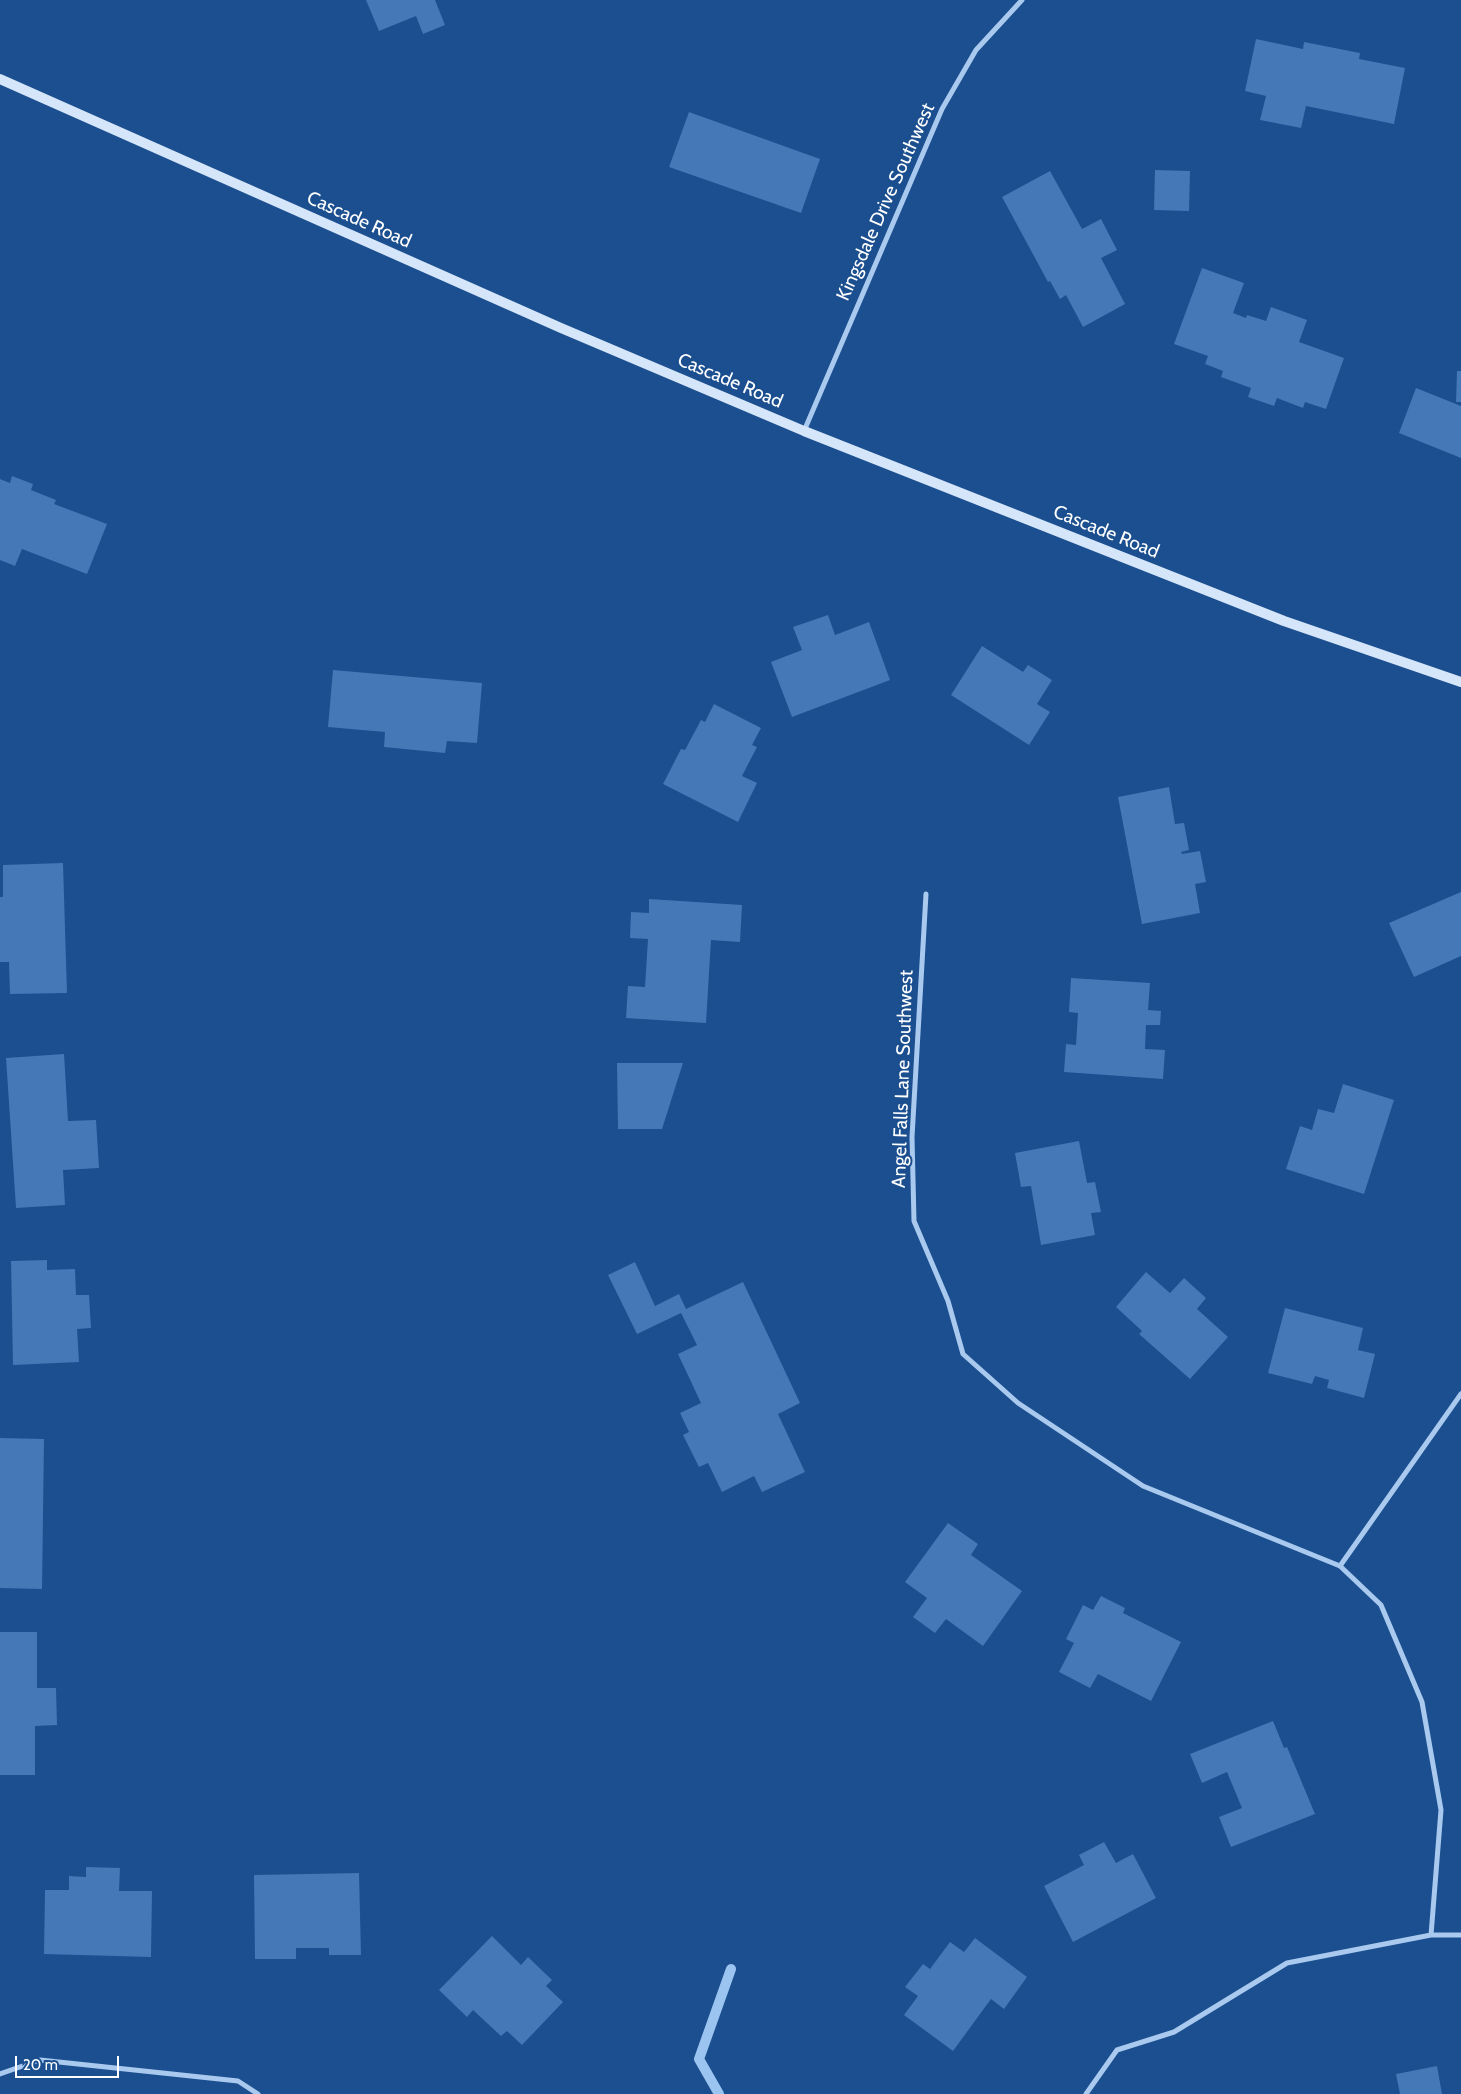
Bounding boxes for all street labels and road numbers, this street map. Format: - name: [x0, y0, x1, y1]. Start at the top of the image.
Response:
- street label: Kingsdale Drive Southwest: [832, 100, 940, 304]
- street label: Cascade Road: [303, 187, 415, 253]
- street label: Cascade Road: [674, 349, 786, 413]
- street label: Cascade Road: [1050, 500, 1162, 564]
- street label: Angel Falls Lane Southwest: [888, 969, 918, 1189]

